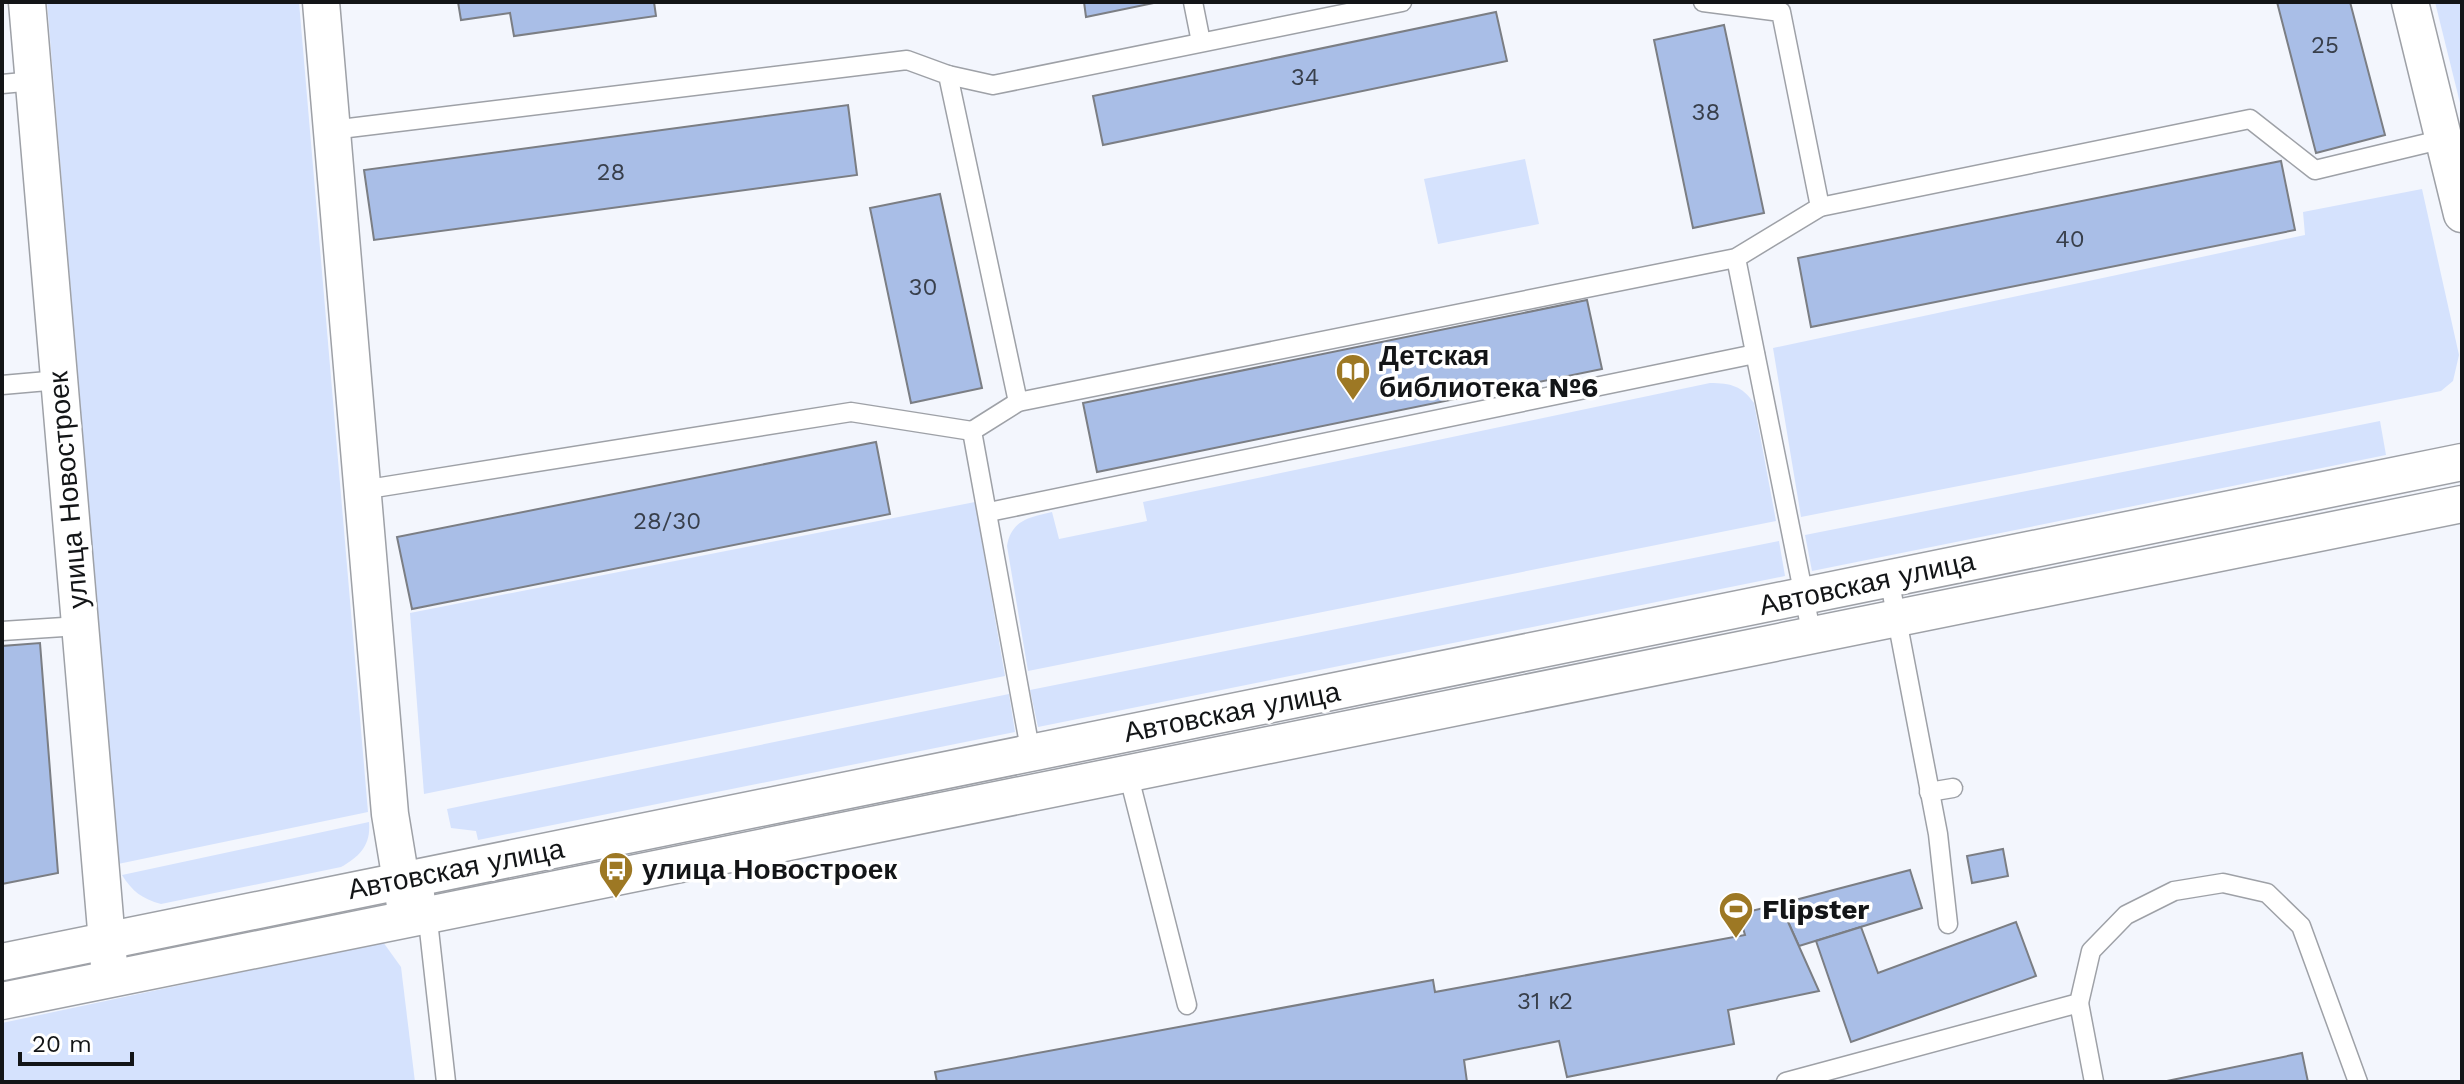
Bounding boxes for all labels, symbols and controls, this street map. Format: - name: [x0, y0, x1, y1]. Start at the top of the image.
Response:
- house number: 25: [2311, 31, 2339, 59]
- house number: 34: [1291, 63, 1319, 91]
- house number: 38: [1692, 98, 1720, 126]
- house number: 28: [597, 158, 625, 186]
- house number: 40: [2055, 225, 2085, 253]
- house number: 30: [909, 273, 937, 301]
- place label: Детская библиотека №6: [1379, 339, 1598, 404]
- library icon: Детская библиотека №6: [1334, 352, 1372, 402]
- street label: улица Новостроек: [41, 369, 95, 610]
- house number: 28/30: [633, 507, 701, 535]
- street label: Автовская улица: [1756, 544, 1978, 622]
- street label: Автовская улица: [1121, 675, 1343, 749]
- street label: Автовская улица: [345, 832, 567, 906]
- bus stop icon: улица Новостроек: [597, 850, 635, 900]
- place label: улица Новостроек: [642, 853, 898, 886]
- sports icon: Flipster: [1717, 890, 1755, 940]
- place label: Flipster: [1762, 893, 1869, 926]
- house number: 31 к2: [1517, 987, 1573, 1015]
- scale bar: [20, 1016, 132, 1066]
- text: 20 m: [32, 1030, 92, 1058]

